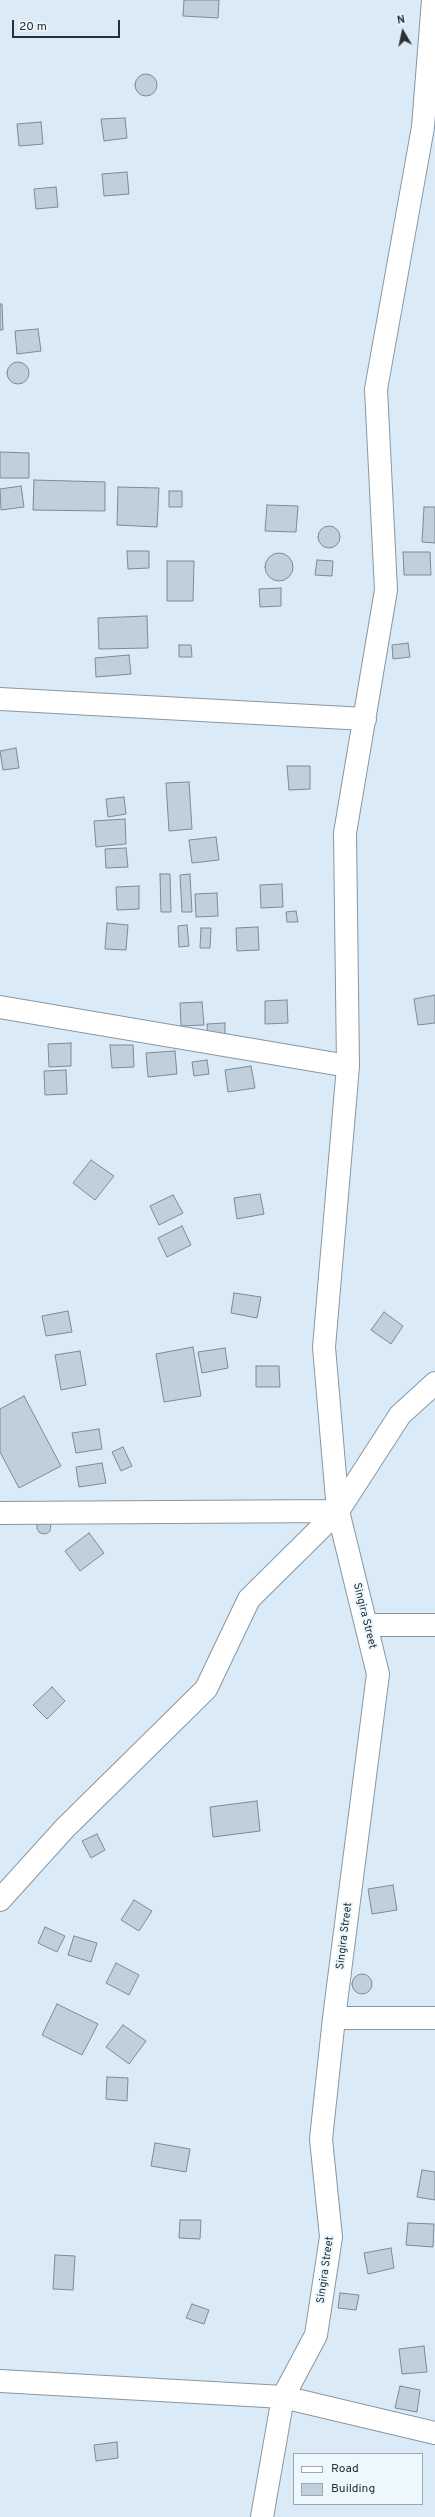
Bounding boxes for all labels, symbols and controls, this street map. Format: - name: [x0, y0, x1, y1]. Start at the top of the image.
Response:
- scale bar: [14, 12, 122, 38]
- north arrow: [383, 12, 423, 52]
- text: N: [396, 13, 406, 28]
- text: 20 m: [19, 19, 47, 35]
- street label: Singira Street: [349, 1582, 379, 1650]
- street label: Singira Street: [334, 1902, 356, 1970]
- street label: Singira Street: [315, 2236, 337, 2304]
- legend: [293, 2453, 423, 2505]
- text: Road: [331, 2461, 359, 2477]
- text: Building: [331, 2481, 375, 2497]

